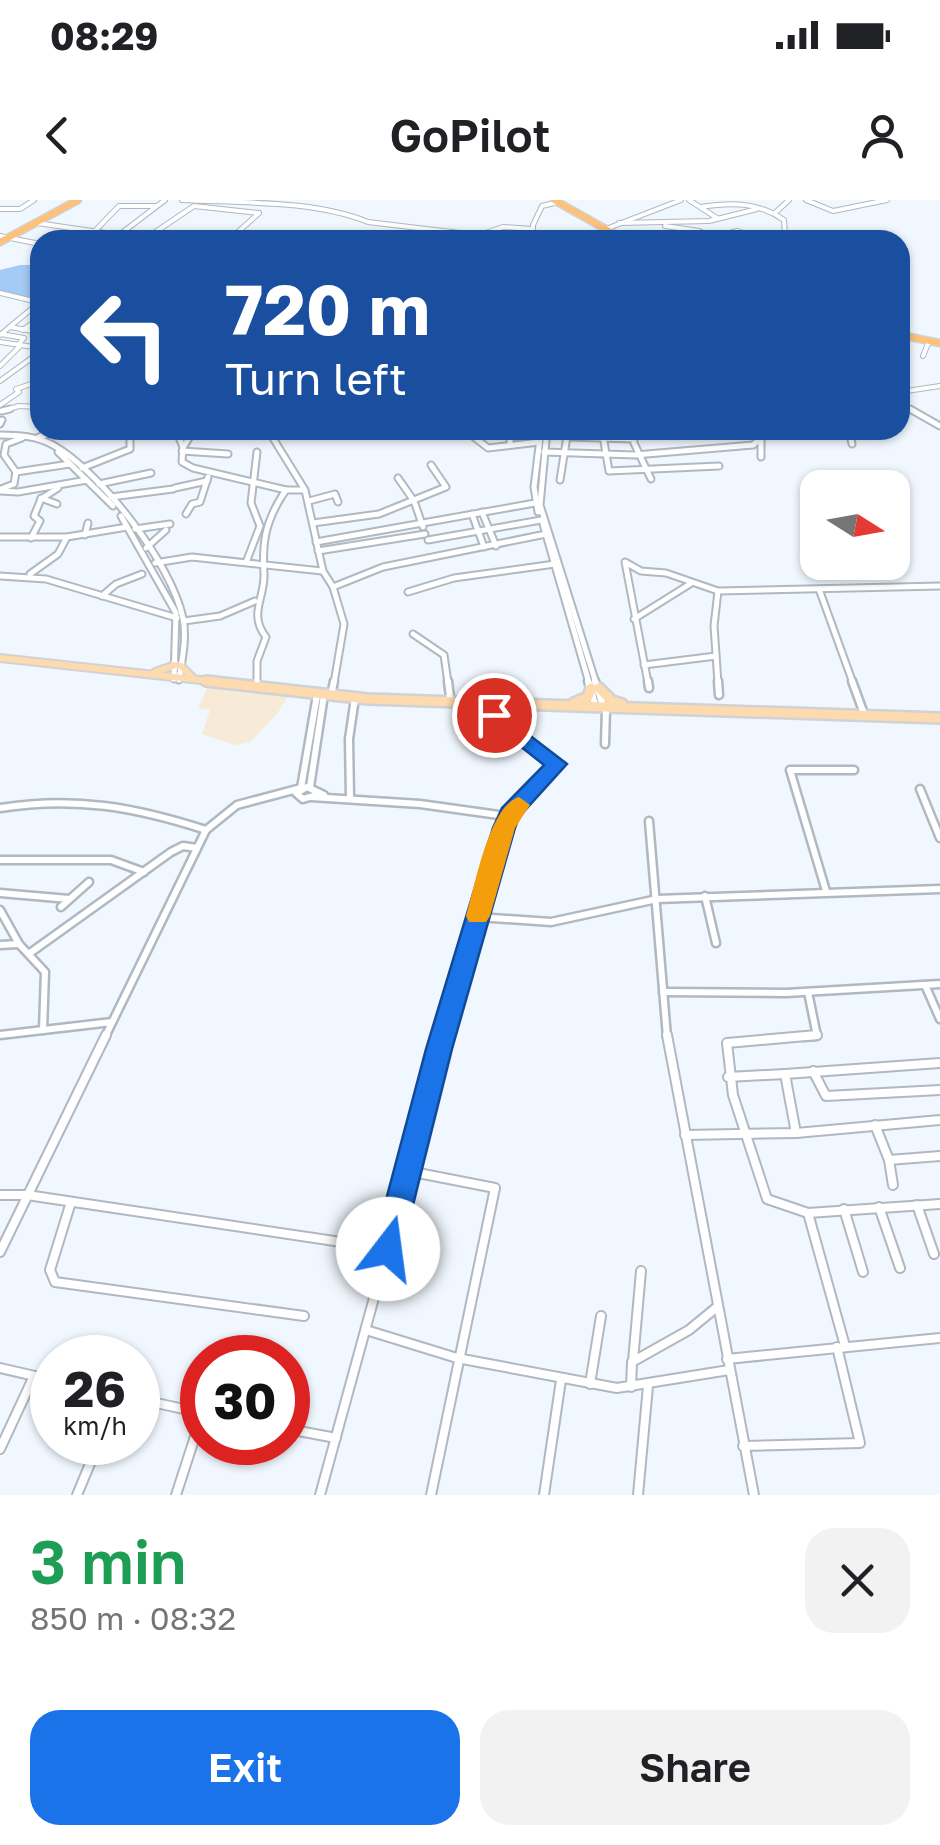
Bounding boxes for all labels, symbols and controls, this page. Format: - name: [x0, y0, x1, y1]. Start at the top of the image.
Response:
- text: 08:29: [50, 13, 159, 58]
- icon: back: [30, 108, 85, 163]
- text: GoPilot: [389, 108, 551, 162]
- icon: person: [855, 108, 910, 163]
- text: 720 m: [225, 266, 430, 350]
- icon: left: [60, 270, 190, 400]
- text: Turn left: [225, 351, 407, 405]
- north arrow: [800, 470, 910, 580]
- map controls: [800, 470, 910, 580]
- pin: [452, 673, 537, 758]
- icon: arrive: [467, 688, 522, 743]
- position arrow: [336, 1197, 440, 1301]
- speed limit sign: 30: [180, 1335, 310, 1465]
- text: 26: [64, 1358, 126, 1418]
- text: km/h: [63, 1410, 127, 1441]
- text: 3 min: [30, 1525, 186, 1597]
- button: close: [805, 1528, 910, 1633]
- text: 850 m · 08:32: [30, 1599, 236, 1637]
- button: Exit: [30, 1710, 460, 1825]
- button: Share: [480, 1710, 910, 1825]

